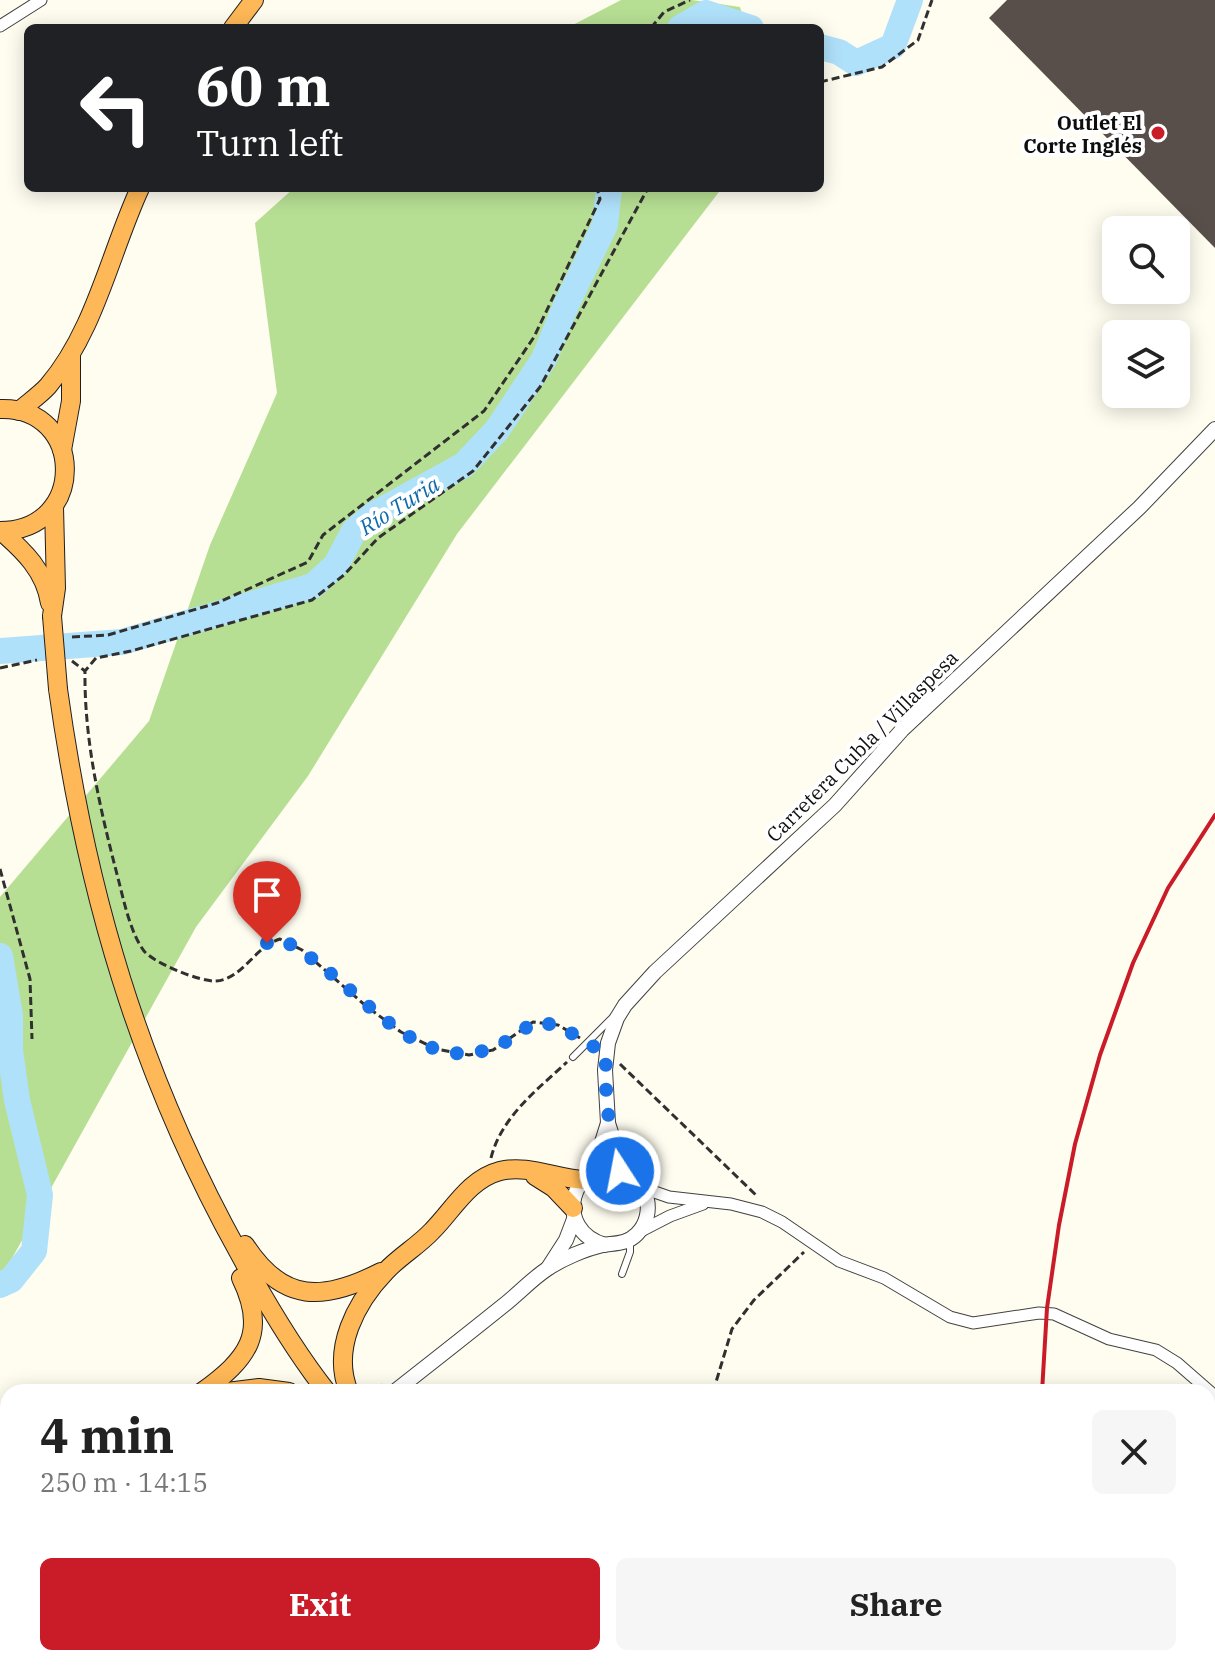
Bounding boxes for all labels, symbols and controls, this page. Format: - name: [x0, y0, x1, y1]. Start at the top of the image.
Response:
- text: 60 m: [196, 49, 331, 121]
- icon: left: [64, 56, 168, 160]
- place label: Outlet El Corte Inglés: [1023, 109, 1142, 159]
- text: Turn left: [196, 119, 343, 166]
- marker: Outlet El Corte Inglés: [1149, 124, 1167, 142]
- map controls: [1102, 216, 1190, 408]
- button: search: [1102, 216, 1190, 304]
- button: layers: [1102, 320, 1190, 408]
- water label: Río Turia: [353, 469, 445, 542]
- street label: Carretera Cubla / Villaspesa: [760, 644, 964, 848]
- pin: [233, 861, 301, 943]
- icon: arrive: [245, 873, 289, 917]
- position arrow: [578, 1129, 662, 1213]
- text: 4 min: [40, 1404, 174, 1466]
- button: close: [1092, 1410, 1176, 1494]
- text: 250 m · 14:15: [40, 1465, 208, 1499]
- button: Exit: [40, 1558, 600, 1650]
- button: Share: [616, 1558, 1176, 1650]

